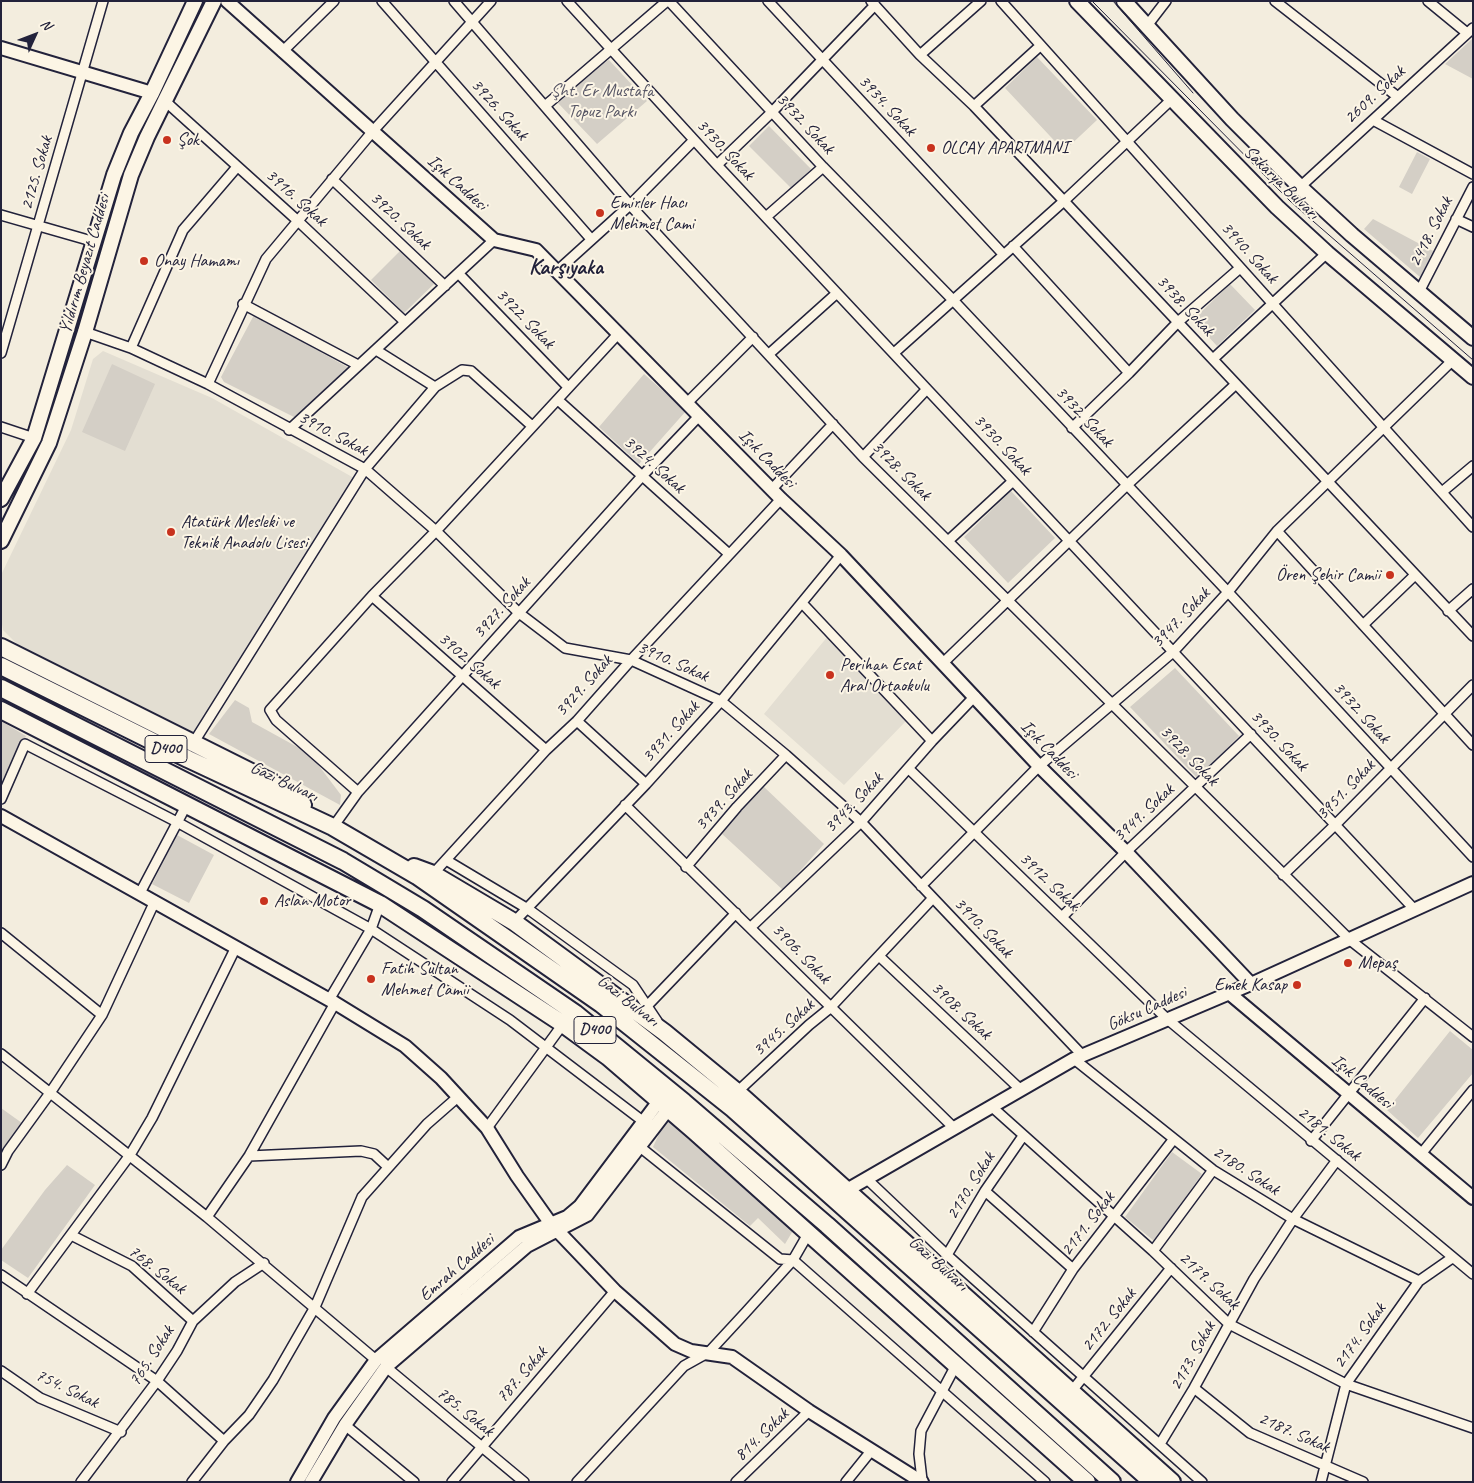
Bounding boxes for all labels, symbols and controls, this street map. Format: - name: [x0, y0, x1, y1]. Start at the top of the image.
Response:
- north arrow: [10, 10, 60, 60]
- text: N: [37, 15, 56, 33]
- street label: 2609. Sokak: [1340, 61, 1410, 129]
- street label: 3934. Sokak: [853, 71, 921, 141]
- street label: 3926. Sokak: [466, 75, 532, 145]
- park label: Şht. Er Mustafa Topuz Parkı: [551, 80, 653, 122]
- street label: 3932. Sokak: [771, 89, 839, 159]
- street label: 3930. Sokak: [691, 115, 759, 185]
- place label: Şok: [177, 129, 199, 151]
- street label: 2125. Sokak: [16, 134, 58, 212]
- marker: Şok: [161, 134, 173, 146]
- place label: OLCAY APARTMANI: [941, 137, 1068, 159]
- marker: OLCAY APARTMANI: [925, 142, 937, 154]
- street label: Sakarya Bulvarı: [1239, 142, 1323, 224]
- street label: Işık Caddesi: [422, 150, 492, 216]
- street label: 3916. Sokak: [261, 165, 331, 231]
- street label: 3920. Sokak: [365, 187, 435, 255]
- street label: Yıldırım Beyazıt Caddesi: [55, 192, 115, 336]
- place label: Emirler Hacı Mehmet Cami: [610, 192, 694, 234]
- street label: 2418. Sokak: [1404, 193, 1458, 271]
- marker: Emirler Hacı Mehmet Cami: [594, 207, 606, 219]
- street label: 3940. Sokak: [1216, 218, 1282, 288]
- place label: Onay Hamamı: [154, 250, 239, 272]
- marker: Onay Hamamı: [138, 255, 150, 267]
- district label: Karşıyaka: [529, 255, 603, 281]
- street label: 3938. Sokak: [1151, 271, 1219, 341]
- street label: 3922. Sokak: [491, 284, 559, 354]
- street label: 3932. Sokak: [1050, 382, 1118, 452]
- street label: 3910. Sokak: [295, 407, 371, 461]
- street label: 3930. Sokak: [968, 410, 1036, 480]
- street label: Işık Caddesi: [734, 425, 800, 493]
- street label: 3924. Sokak: [619, 432, 689, 498]
- street label: 3928. Sokak: [867, 437, 935, 505]
- place label: Atatürk Mesleki ve Teknik Anadolu Lisesi: [181, 511, 307, 554]
- marker: Atatürk Mesleki ve Teknik Anadolu Lisesi: [165, 526, 177, 538]
- place label: Ören Şehir Camii: [1276, 564, 1380, 586]
- marker: Ören Şehir Camii: [1384, 569, 1396, 581]
- street label: 3927. Sokak: [469, 573, 535, 643]
- street label: 3947. Sokak: [1147, 583, 1215, 653]
- street label: 3902. Sokak: [433, 628, 505, 694]
- street label: 3910. Sokak: [634, 637, 712, 687]
- street label: 3929. Sokak: [551, 651, 617, 721]
- place label: Perihan Esat Aral Ortaokulu: [840, 654, 929, 696]
- marker: Perihan Esat Aral Ortaokulu: [824, 669, 836, 681]
- street label: 3932. Sokak: [1328, 678, 1394, 748]
- street label: 3931. Sokak: [638, 697, 704, 767]
- street label: 3930. Sokak: [1245, 706, 1313, 776]
- street label: Işık Caddesi: [1016, 716, 1082, 784]
- street label: 3928. Sokak: [1155, 721, 1223, 791]
- road number: D400: [145, 736, 187, 762]
- street label: 3951. Sokak: [1312, 755, 1380, 825]
- street label: Gazi Bulvarı: [247, 757, 321, 807]
- street label: 3939. Sokak: [691, 765, 757, 835]
- street label: 3943. Sokak: [820, 768, 888, 838]
- street label: 3949. Sokak: [1109, 779, 1179, 847]
- street label: 3912. Sokak: [1014, 848, 1084, 916]
- place label: Aslan Motor: [274, 890, 350, 912]
- street label: 3910. Sokak: [949, 893, 1017, 963]
- marker: Aslan Motor: [258, 895, 270, 907]
- street label: 3906. Sokak: [767, 919, 835, 989]
- place label: Mepaş: [1358, 952, 1397, 974]
- marker: Mepaş: [1342, 957, 1354, 969]
- place label: Fatih Sultan Mehmet Camii: [381, 958, 469, 1001]
- street label: Gazi Bulvarı: [593, 970, 663, 1032]
- marker: Fatih Sultan Mehmet Camii: [365, 973, 377, 985]
- place label: Emek Kasap: [1214, 974, 1287, 996]
- street label: 3908. Sokak: [926, 977, 996, 1045]
- marker: Emek Kasap: [1291, 979, 1303, 991]
- street label: Göksu Caddesi: [1104, 982, 1190, 1036]
- street label: 3945. Sokak: [749, 995, 819, 1061]
- road number: D400: [574, 1016, 616, 1044]
- street label: Işık Caddesi: [1327, 1050, 1397, 1114]
- street label: 2181. Sokak: [1293, 1102, 1365, 1166]
- street label: 2180. Sokak: [1208, 1141, 1284, 1201]
- street label: 2170. Sokak: [942, 1148, 1000, 1224]
- street label: 2171. Sokak: [1056, 1188, 1120, 1260]
- street label: Emrah Caddesi: [415, 1230, 499, 1306]
- street label: Gazi Bulvarı: [904, 1232, 972, 1296]
- street label: 768. Sokak: [124, 1241, 190, 1299]
- street label: 2179. Sokak: [1174, 1247, 1244, 1315]
- street label: 2172. Sokak: [1077, 1284, 1141, 1356]
- street label: 2174. Sokak: [1329, 1299, 1391, 1373]
- street label: 2173. Sokak: [1165, 1318, 1221, 1394]
- street label: 765. Sokak: [125, 1322, 179, 1390]
- street label: 787. Sokak: [492, 1342, 552, 1408]
- street label: 754. Sokak: [32, 1364, 102, 1414]
- street label: 785. Sokak: [432, 1382, 498, 1442]
- street label: 814. Sokak: [730, 1404, 794, 1466]
- street label: 2187. Sokak: [1255, 1408, 1333, 1458]

